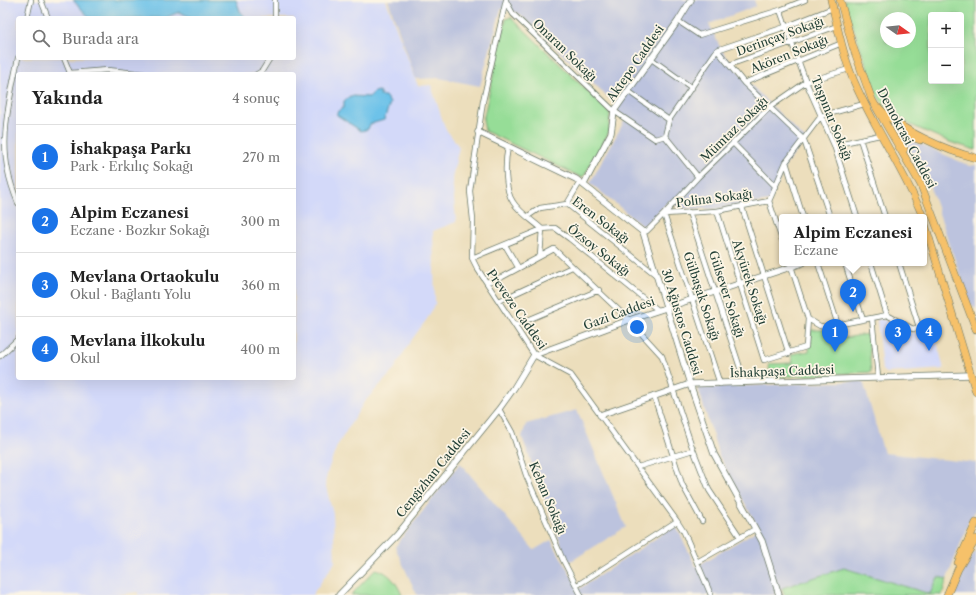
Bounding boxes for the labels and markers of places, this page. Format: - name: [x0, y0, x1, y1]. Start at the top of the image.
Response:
- pin: 2: [840, 279, 866, 312]
- pin: 4: [916, 318, 942, 351]
- pin: 1: [822, 319, 848, 352]
- pin: 3: [885, 319, 911, 352]

